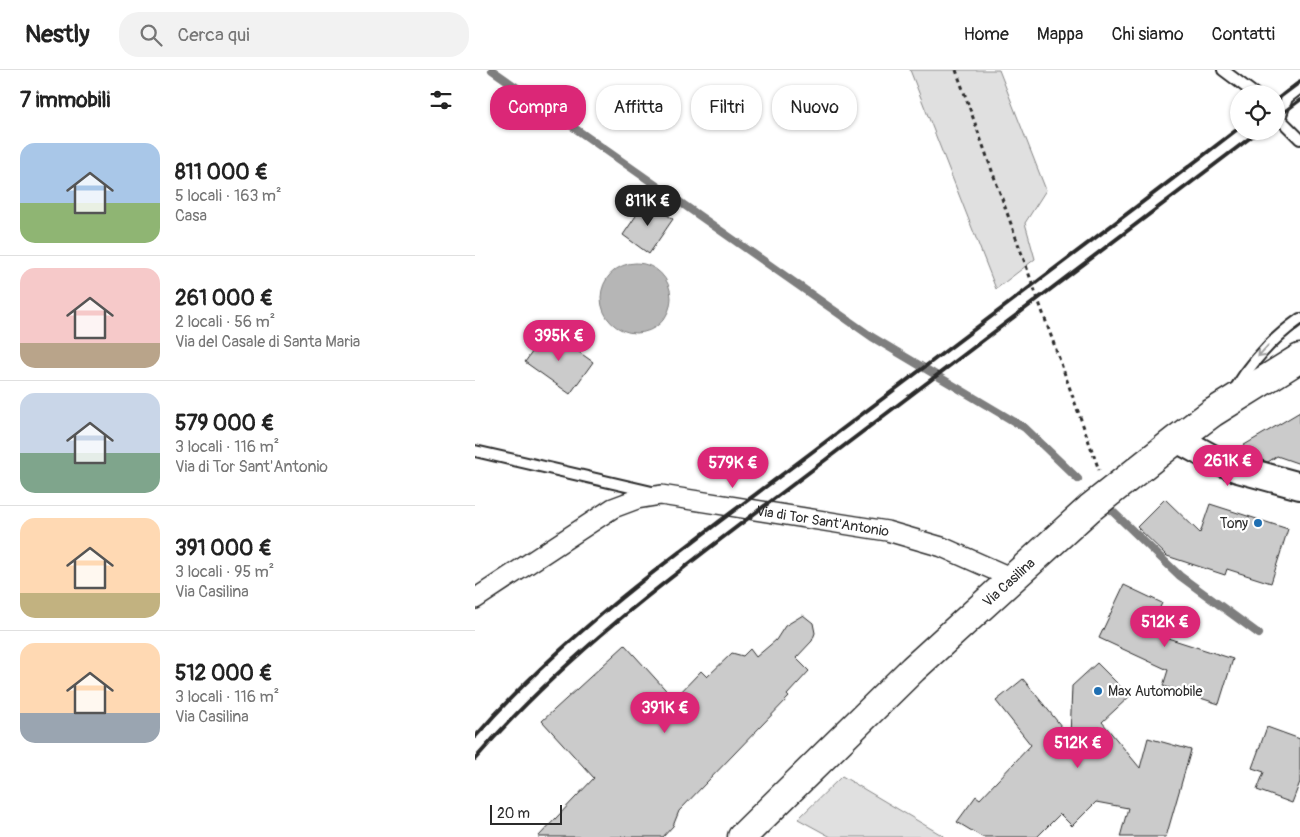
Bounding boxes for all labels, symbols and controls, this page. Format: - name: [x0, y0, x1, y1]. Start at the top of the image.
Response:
- search box: [119, 12, 469, 57]
- text: Nestly: [25, 20, 89, 49]
- icon: search: [137, 21, 165, 49]
- text: Cerca qui: [177, 23, 250, 47]
- text: Home: [963, 23, 1009, 46]
- text: Mappa: [1037, 23, 1083, 46]
- text: Chi siamo: [1111, 23, 1184, 46]
- text: Contatti: [1212, 23, 1275, 46]
- chip: Compra: [490, 85, 586, 130]
- chip: Affitta: [596, 85, 681, 130]
- chip: Filtri: [691, 85, 762, 130]
- chip: Nuovo: [772, 85, 857, 130]
- map controls: [1230, 85, 1285, 140]
- button: locate: [1230, 85, 1285, 140]
- icon: filters: [427, 86, 455, 114]
- text: 7 immobili: [20, 87, 110, 114]
- text: 811 000 €: [175, 159, 268, 186]
- icon: home: [60, 163, 120, 223]
- pin: 811K €: [607, 184, 689, 227]
- text: 5 locali · 163 m²: [175, 186, 282, 206]
- text: 811K €: [626, 191, 670, 211]
- text: Casa: [175, 206, 207, 226]
- text: 261 000 €: [175, 285, 273, 312]
- icon: home: [60, 288, 120, 348]
- text: 2 locali · 56 m²: [175, 312, 275, 332]
- pin: 395K €: [518, 320, 600, 362]
- text: 395K €: [534, 326, 584, 346]
- text: Via del Casale di Santa Maria: [175, 332, 360, 352]
- one-way arrow: [1257, 344, 1269, 357]
- text: 579 000 €: [175, 410, 274, 437]
- icon: home: [60, 413, 120, 473]
- text: 3 locali · 116 m²: [175, 437, 279, 457]
- pin: 261K €: [1187, 444, 1269, 487]
- pin: 579K €: [692, 446, 774, 489]
- text: 261K €: [1204, 451, 1252, 471]
- text: 579K €: [708, 453, 758, 473]
- text: Via di Tor Sant'Antonio: [175, 457, 328, 477]
- street label: Via di Tor Sant'Antonio: [755, 502, 891, 540]
- place label: Tony: [1220, 515, 1248, 532]
- marker: Tony: [1252, 517, 1264, 529]
- text: 391 000 €: [175, 535, 272, 562]
- icon: home: [60, 538, 120, 598]
- street label: Via Casilina: [979, 554, 1039, 610]
- text: 3 locali · 95 m²: [175, 562, 274, 582]
- text: Via Casilina: [175, 582, 249, 602]
- pin: 512K €: [1124, 606, 1206, 648]
- text: 512K €: [1141, 612, 1189, 632]
- text: 512 000 €: [175, 660, 272, 687]
- icon: home: [60, 663, 120, 723]
- place label: Max Automobile: [1108, 683, 1203, 700]
- marker: Max Automobile: [1092, 685, 1104, 697]
- text: 3 locali · 116 m²: [175, 687, 279, 707]
- pin: 391K €: [624, 692, 706, 734]
- text: 391K €: [641, 698, 689, 718]
- text: Via Casilina: [175, 707, 249, 727]
- pin: 512K €: [1037, 726, 1119, 769]
- text: 512K €: [1054, 733, 1102, 753]
- scale bar: [490, 802, 563, 825]
- text: 20 m: [497, 805, 530, 822]

